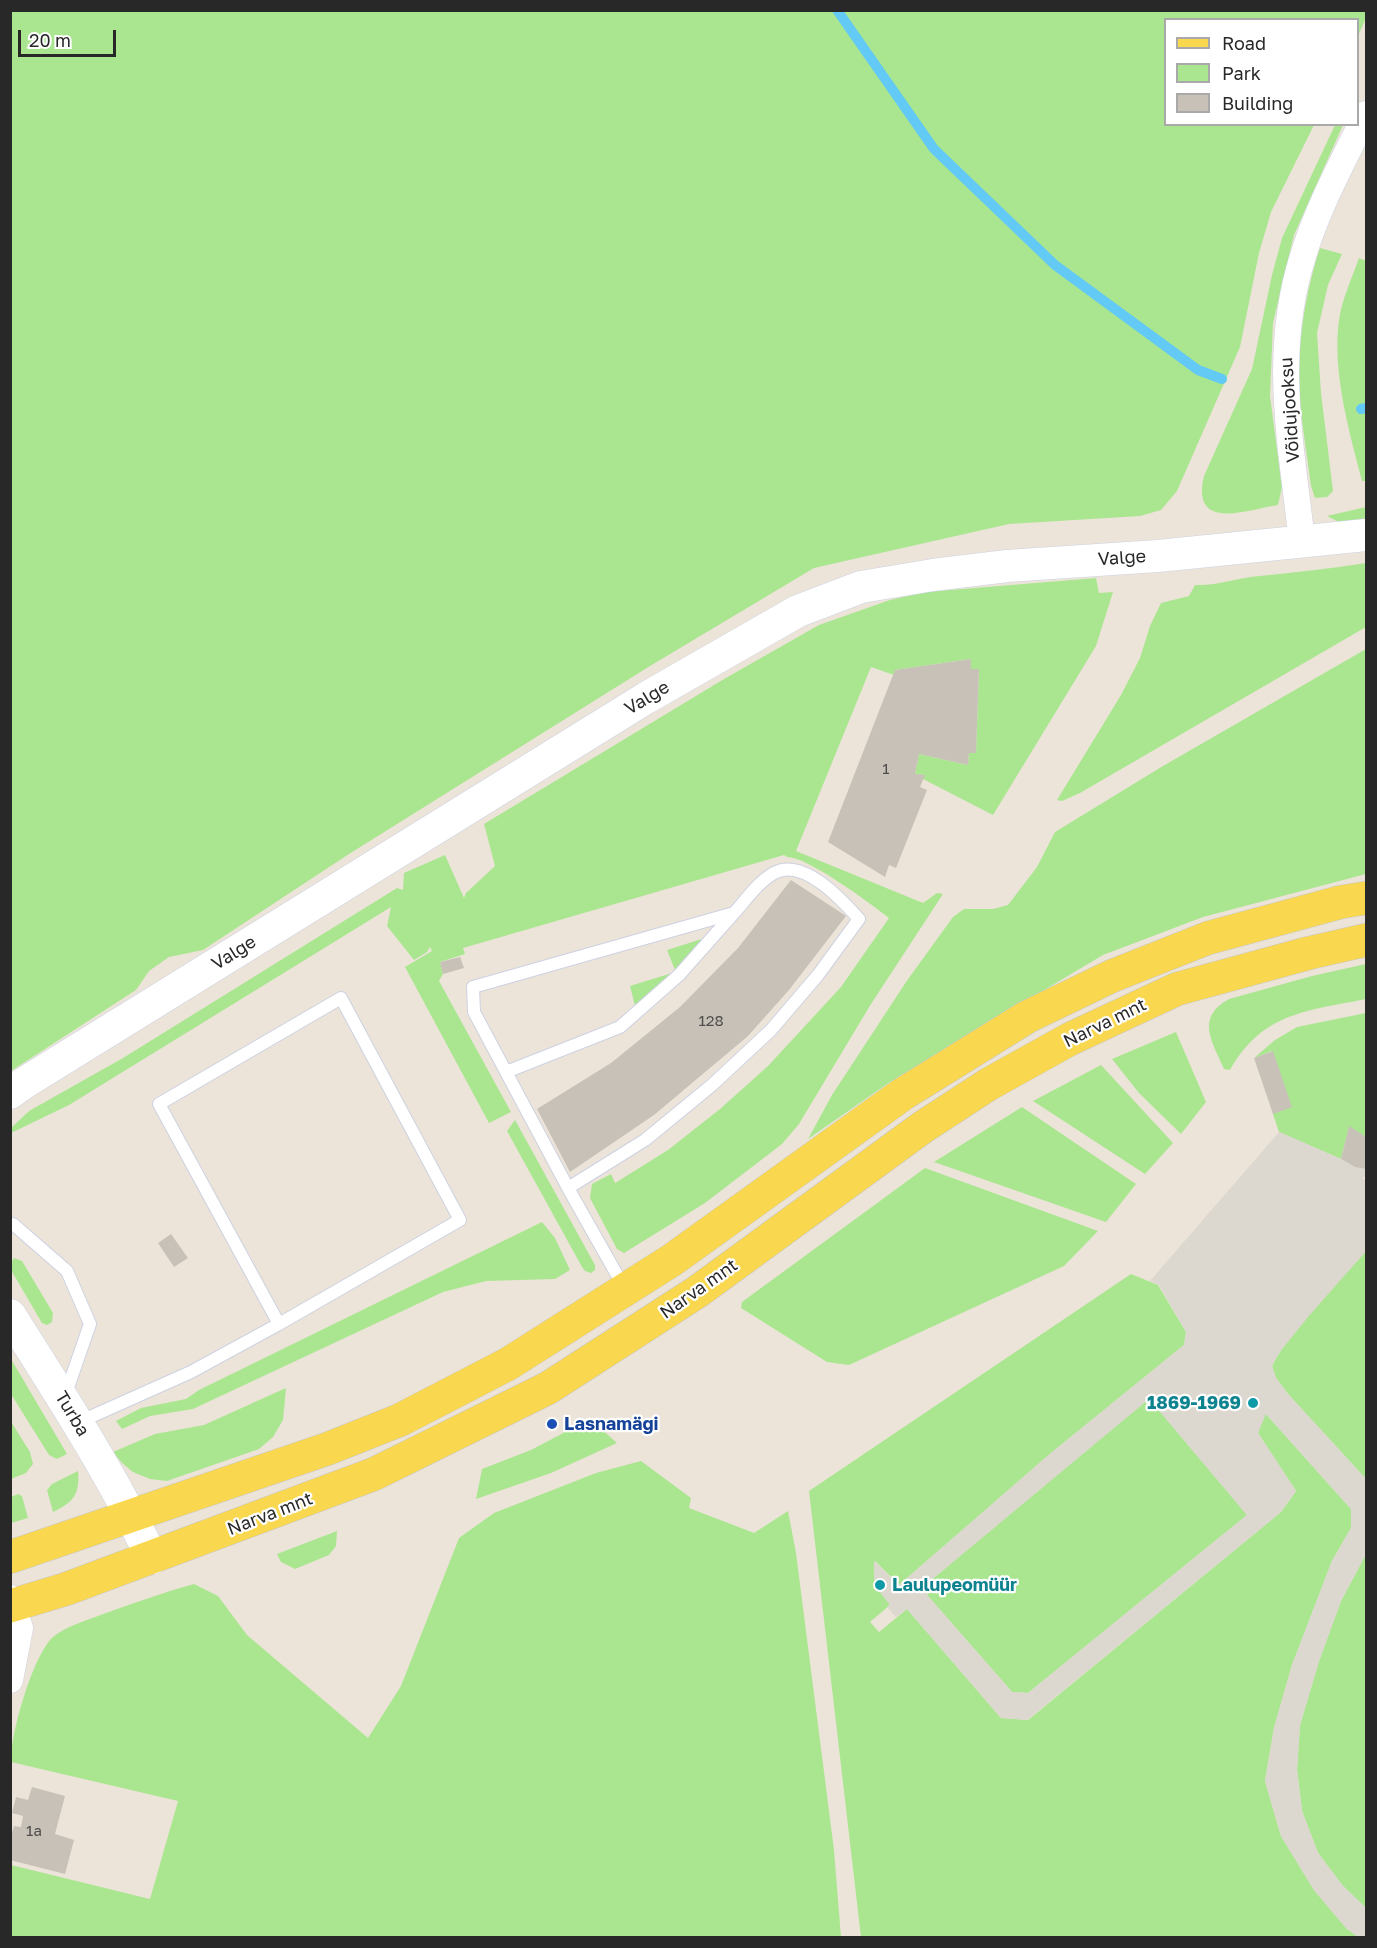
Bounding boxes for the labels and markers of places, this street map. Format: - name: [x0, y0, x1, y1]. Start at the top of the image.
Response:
- place label: 1869-1969: [1147, 1392, 1241, 1414]
- marker: 1869-1969: [1246, 1396, 1260, 1410]
- place label: Lasnamägi: [564, 1413, 658, 1435]
- marker: Lasnamägi: [545, 1417, 559, 1431]
- place label: Laulupeomüür: [892, 1574, 1017, 1596]
- marker: Laulupeomüür: [873, 1578, 887, 1592]

